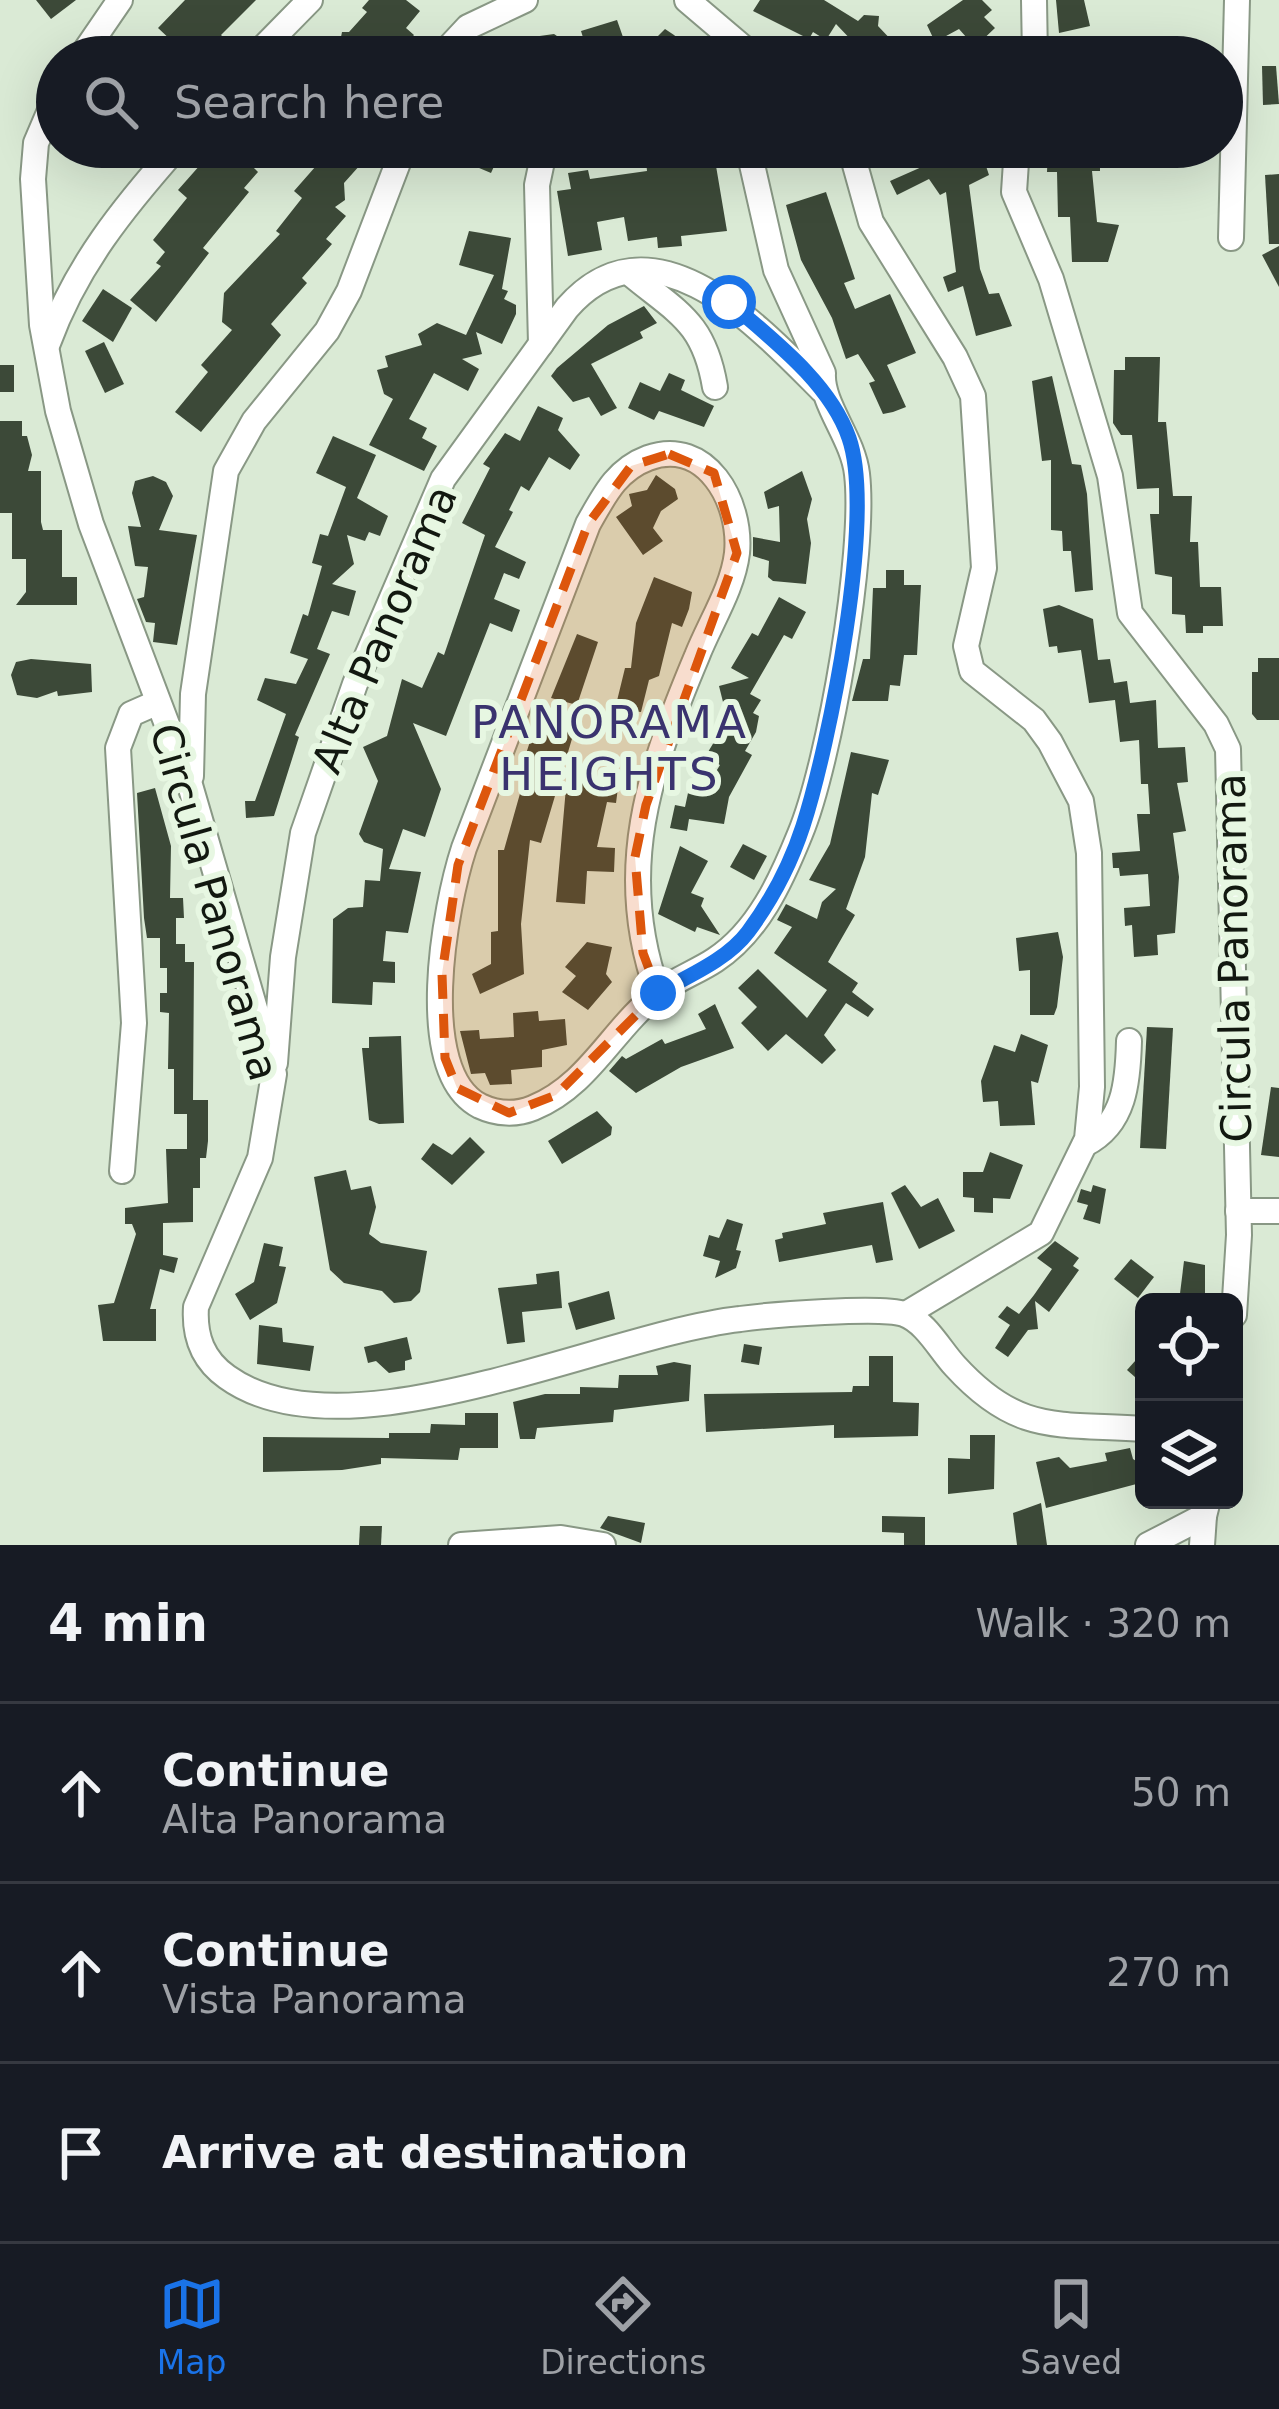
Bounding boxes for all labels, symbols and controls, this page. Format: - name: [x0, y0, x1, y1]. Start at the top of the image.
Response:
- search box: [36, 36, 1243, 168]
- icon: search: [78, 69, 144, 135]
- text: Search here: [174, 76, 444, 129]
- route start: [702, 275, 756, 329]
- street label: Alta Panorama: [302, 478, 467, 780]
- district label: PANORAMA HEIGHTS: [471, 696, 749, 801]
- street label: Circula Panorama: [140, 718, 289, 1086]
- street label: Circula Panorama: [1206, 773, 1261, 1143]
- route end: [631, 966, 685, 1020]
- map controls: [1135, 1293, 1243, 1509]
- button: locate: [1135, 1293, 1243, 1401]
- button: layers: [1135, 1401, 1243, 1509]
- text: 4 min: [48, 1594, 208, 1653]
- text: Walk · 320 m: [976, 1601, 1231, 1646]
- text: Continue: [162, 1744, 390, 1797]
- icon: ahead: [48, 1760, 114, 1826]
- text: 50 m: [1131, 1770, 1231, 1815]
- text: Alta Panorama: [162, 1797, 447, 1842]
- text: Continue: [162, 1924, 390, 1977]
- icon: ahead: [48, 1940, 114, 2006]
- text: 270 m: [1106, 1950, 1231, 1995]
- text: Vista Panorama: [162, 1977, 467, 2022]
- icon: arrive: [48, 2120, 114, 2186]
- text: Arrive at destination: [162, 2126, 688, 2179]
- tab: Map: [157, 2271, 227, 2382]
- tab: Directions: [540, 2271, 706, 2382]
- tab: Saved: [1020, 2271, 1122, 2382]

